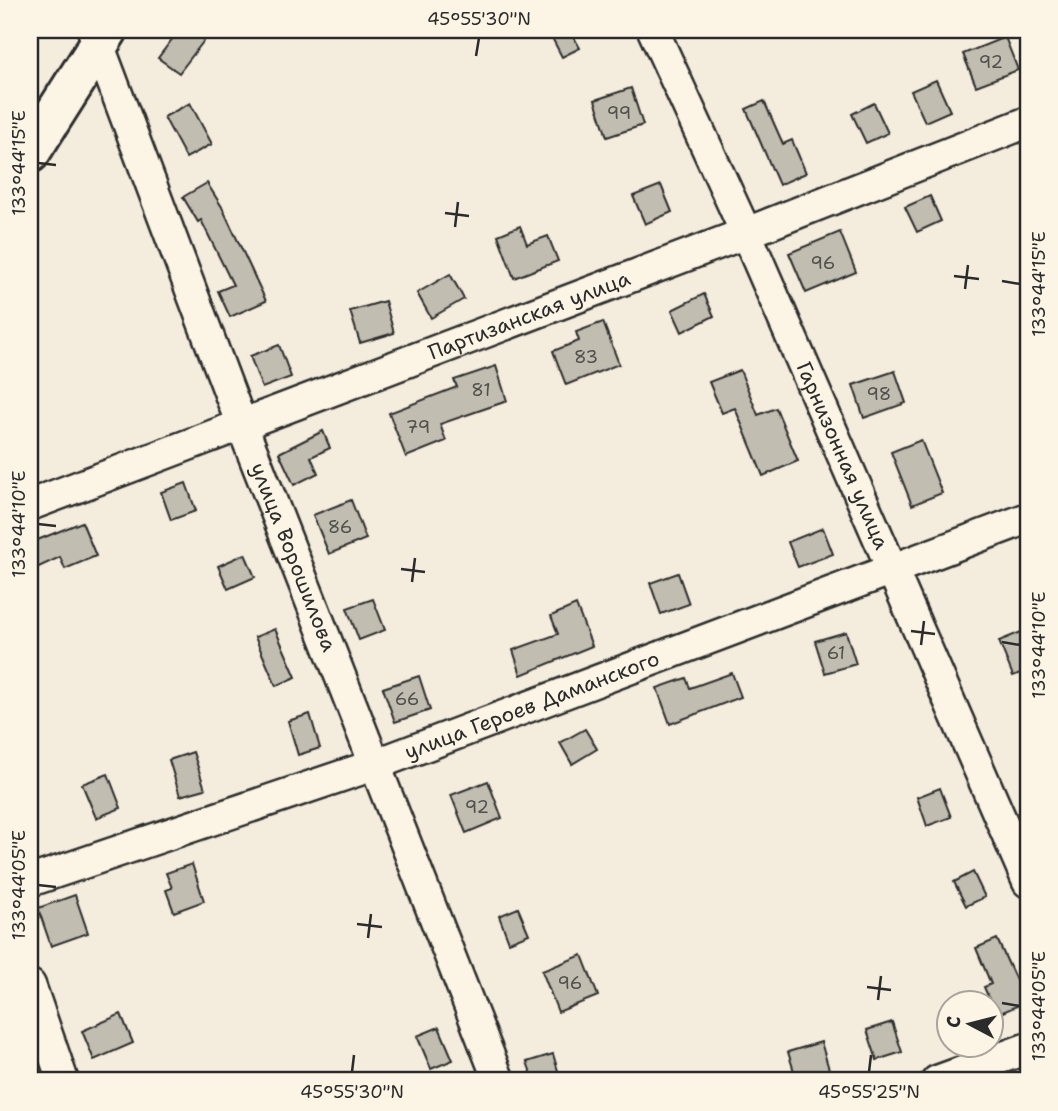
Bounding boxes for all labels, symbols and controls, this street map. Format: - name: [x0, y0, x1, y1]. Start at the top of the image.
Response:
- text: 45°55'30"N: [427, 7, 531, 31]
- house number: 92: [979, 50, 1003, 74]
- house number: 99: [607, 101, 631, 125]
- text: 133°44'15"E: [7, 110, 31, 216]
- text: 133°44'15"E: [1027, 231, 1051, 337]
- house number: 96: [811, 251, 835, 275]
- street label: Партизанская улица: [424, 264, 634, 366]
- house number: 83: [574, 345, 598, 369]
- street label: Гарнизонная улица: [790, 357, 896, 554]
- house number: 81: [471, 378, 491, 402]
- house number: 98: [867, 382, 891, 406]
- house number: 79: [406, 415, 430, 439]
- street label: улица Ворошилова: [244, 459, 343, 656]
- text: 133°44'10"E: [7, 470, 31, 578]
- house number: 86: [328, 515, 352, 539]
- text: 133°44'10"E: [1027, 591, 1051, 699]
- house number: 61: [827, 641, 845, 665]
- street label: улица Героев Даманского: [401, 644, 663, 766]
- house number: 66: [395, 687, 419, 711]
- house number: 92: [465, 795, 489, 819]
- text: 133°44'05"E: [7, 830, 31, 940]
- text: 133°44'05"E: [1027, 951, 1051, 1061]
- house number: 96: [558, 971, 582, 995]
- north arrow: [936, 988, 1006, 1058]
- text: С: [941, 1015, 967, 1029]
- text: 45°55'30"N: [300, 1080, 404, 1104]
- text: 45°55'25"N: [818, 1080, 920, 1104]

